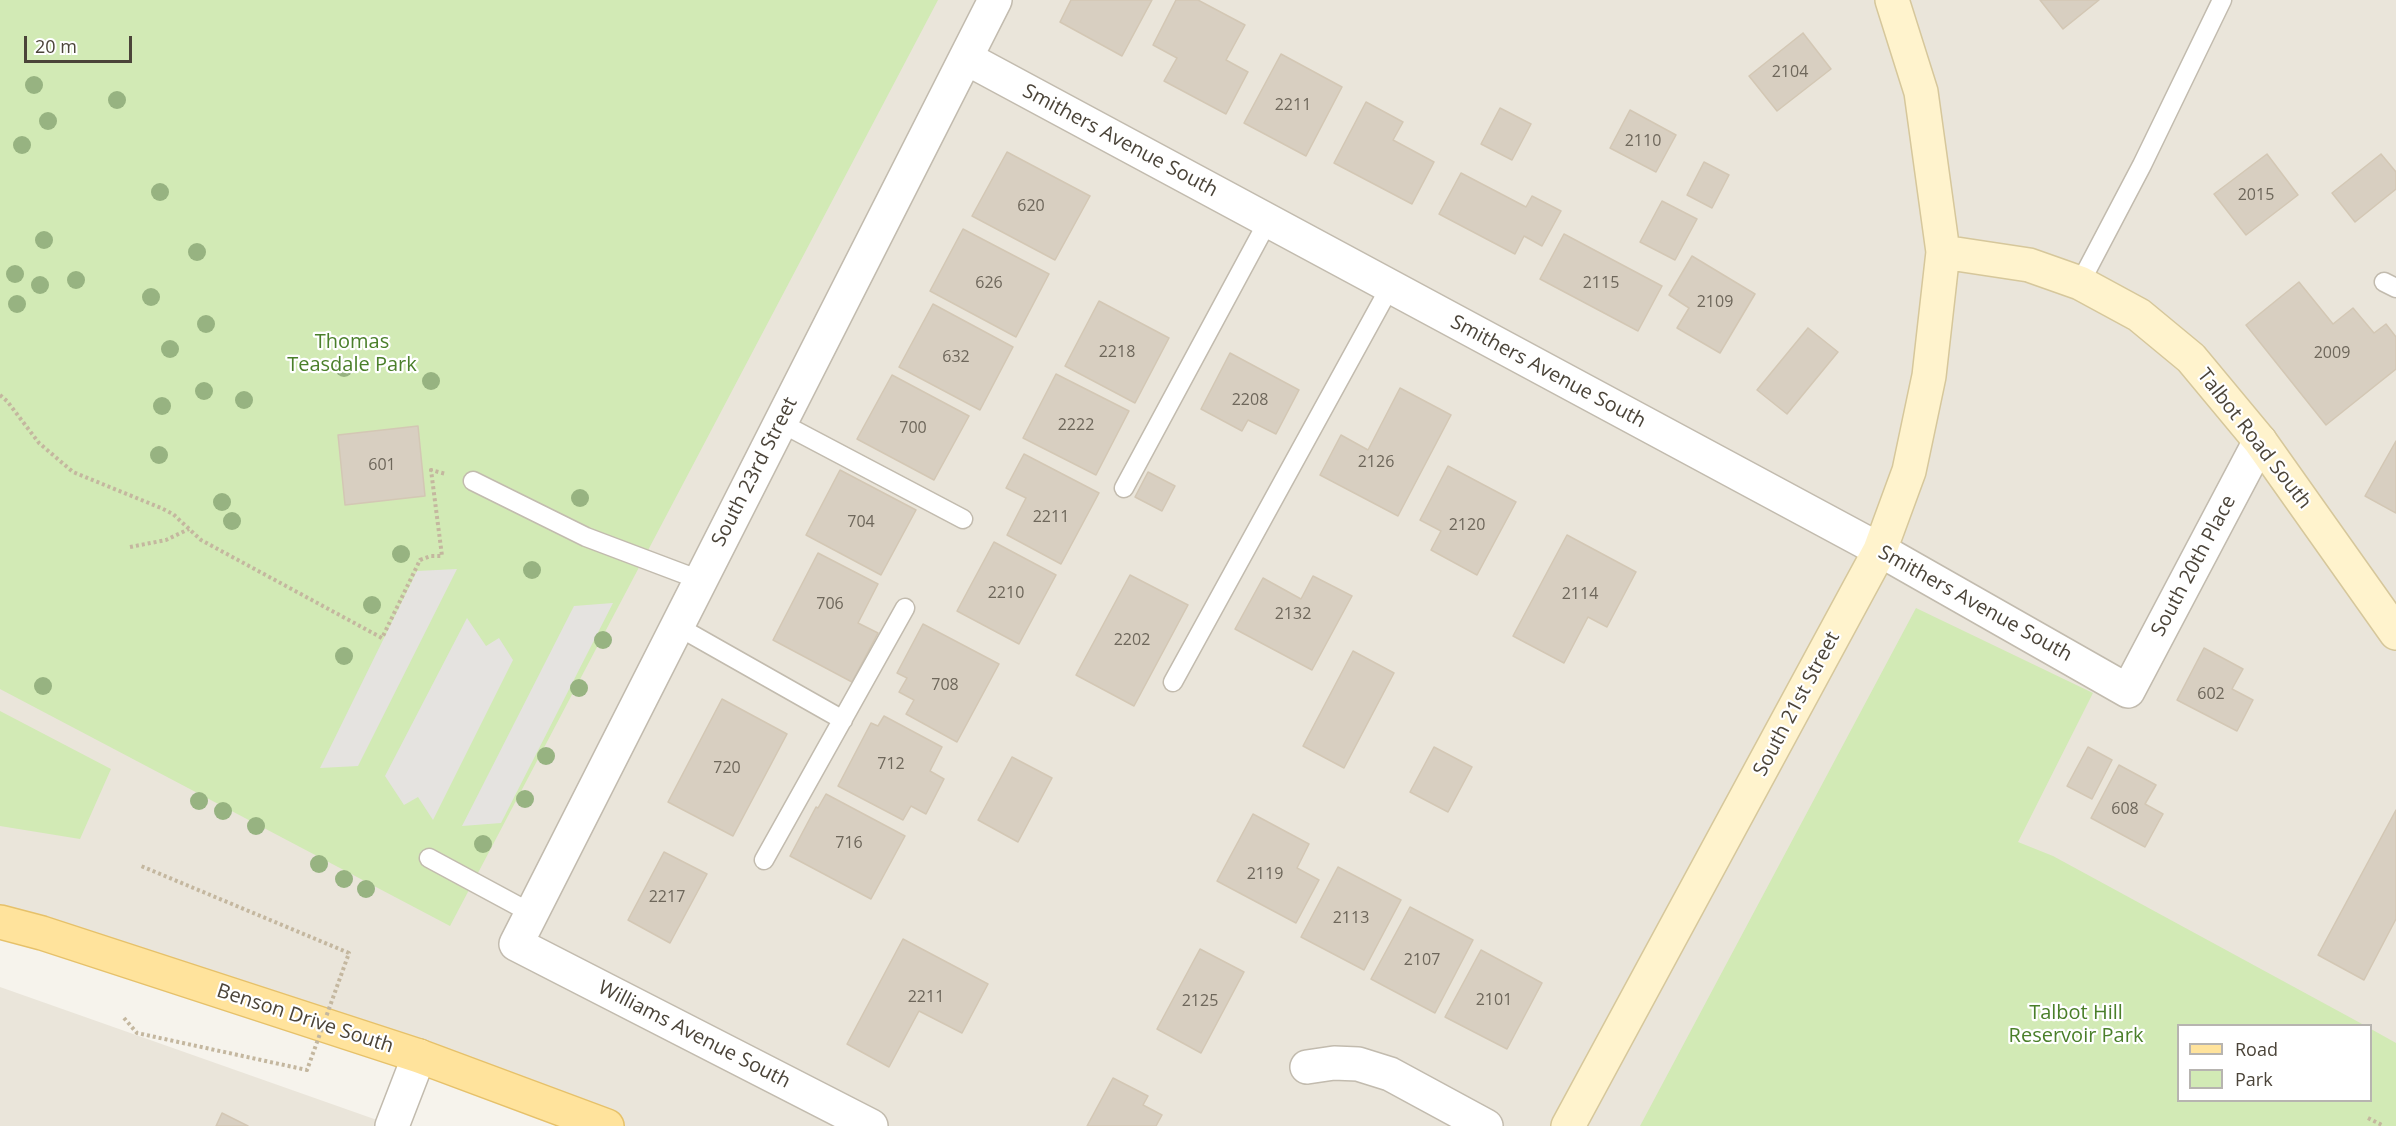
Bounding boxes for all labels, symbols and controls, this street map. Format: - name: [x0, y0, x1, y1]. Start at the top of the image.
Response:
- scale bar: [27, 24, 135, 62]
- text: 20 m: [35, 34, 77, 58]
- house number: 2104: [1772, 62, 1808, 82]
- street label: Smithers Avenue South: [1018, 79, 1222, 203]
- house number: 2211: [1275, 95, 1311, 115]
- house number: 2110: [1625, 131, 1661, 151]
- house number: 2015: [2238, 185, 2274, 205]
- house number: 620: [1017, 196, 1045, 216]
- house number: 626: [975, 273, 1003, 293]
- house number: 2115: [1583, 273, 1619, 293]
- house number: 2109: [1697, 292, 1733, 312]
- street label: Smithers Avenue South: [1446, 310, 1650, 434]
- park label: Thomas Teasdale Park: [287, 330, 417, 377]
- house number: 2218: [1099, 342, 1135, 362]
- house number: 2009: [2314, 343, 2350, 363]
- house number: 632: [942, 347, 970, 367]
- street label: Talbot Road South: [2192, 364, 2316, 514]
- house number: 2208: [1232, 390, 1268, 410]
- street label: South 23rd Street: [707, 393, 803, 551]
- house number: 2222: [1058, 415, 1094, 435]
- house number: 700: [899, 418, 927, 438]
- house number: 2126: [1358, 452, 1394, 472]
- house number: 601: [368, 455, 396, 475]
- street label: South 20th Place: [2147, 491, 2241, 641]
- house number: 2211: [1033, 507, 1069, 527]
- house number: 704: [847, 512, 875, 532]
- house number: 2120: [1449, 515, 1485, 535]
- street label: Smithers Avenue South: [1874, 541, 2076, 667]
- house number: 2210: [988, 583, 1024, 603]
- house number: 2114: [1562, 584, 1598, 604]
- house number: 706: [816, 594, 844, 614]
- house number: 2132: [1275, 604, 1311, 624]
- street label: South 21st Street: [1749, 628, 1845, 780]
- house number: 2202: [1114, 630, 1150, 650]
- house number: 708: [931, 675, 959, 695]
- house number: 602: [2197, 684, 2225, 704]
- house number: 712: [877, 754, 905, 774]
- house number: 720: [713, 758, 741, 778]
- house number: 608: [2111, 799, 2139, 819]
- house number: 716: [835, 833, 863, 853]
- house number: 2119: [1247, 864, 1283, 884]
- house number: 2217: [649, 887, 685, 907]
- house number: 2113: [1333, 908, 1369, 928]
- house number: 2107: [1404, 950, 1440, 970]
- street label: Williams Avenue South: [594, 976, 794, 1094]
- street label: Benson Drive South: [214, 979, 396, 1059]
- house number: 2211: [908, 987, 944, 1007]
- house number: 2101: [1476, 990, 1512, 1010]
- house number: 2125: [1182, 991, 1218, 1011]
- park label: Talbot Hill Reservoir Park: [2009, 1001, 2143, 1048]
- legend: [2177, 1024, 2372, 1102]
- text: Road: [2235, 1037, 2278, 1061]
- text: Park: [2235, 1067, 2273, 1091]

